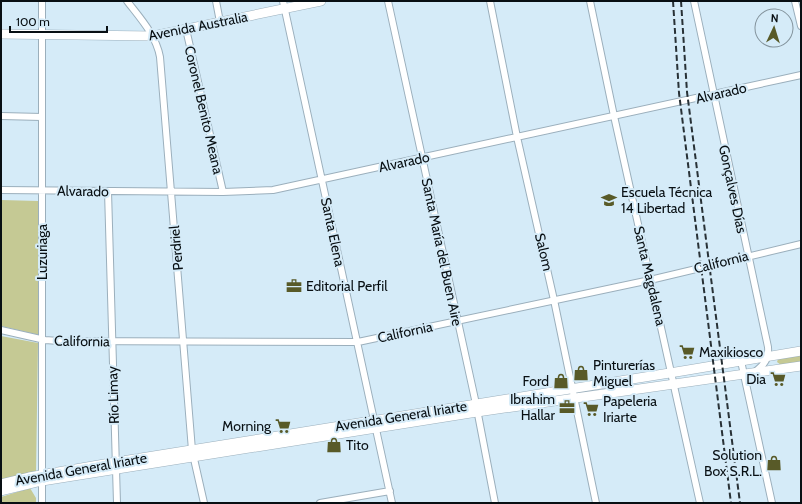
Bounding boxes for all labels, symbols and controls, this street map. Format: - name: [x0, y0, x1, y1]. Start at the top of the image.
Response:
- street label: Avenida Australia: [147, 7, 249, 44]
- scale bar: [10, 8, 107, 34]
- north arrow: [754, 8, 794, 48]
- text: N: [770, 11, 779, 25]
- text: 100 m: [16, 14, 50, 29]
- street label: Coronel Benito Meana: [180, 44, 228, 176]
- street label: Alvarado: [694, 78, 749, 108]
- street label: Gonçalves Días: [715, 143, 751, 235]
- street label: Alvarado: [377, 148, 431, 176]
- street label: Santa María del Buen Aire: [418, 176, 466, 328]
- street label: Alvarado: [57, 182, 109, 200]
- place label: Escuela Técnica 14 Libertad: [621, 183, 713, 217]
- school or university icon: Escuela Técnica 14 Libertad: [600, 191, 618, 209]
- street label: Santa Elena: [317, 196, 349, 268]
- street label: Luzuriaga: [33, 224, 51, 280]
- street label: Perdriel: [165, 224, 187, 271]
- street label: Santa Magdalena: [630, 224, 670, 328]
- street label: Salom: [531, 231, 557, 273]
- street label: California: [692, 246, 750, 277]
- office icon: Editorial Perfil: [285, 277, 303, 295]
- place label: Editorial Perfil: [306, 277, 388, 295]
- street label: California: [376, 317, 434, 347]
- street label: California: [54, 332, 110, 350]
- supermarket icon: Maxikiosco: [678, 343, 696, 361]
- place label: Maxikiosco: [699, 343, 764, 361]
- place label: Pinturerías Miguel: [593, 356, 655, 390]
- shop icon: Pinturerías Miguel: [572, 364, 590, 382]
- street label: Río Limay: [103, 366, 123, 424]
- place label: Dia: [746, 370, 766, 388]
- supermarket icon: Dia: [769, 370, 787, 388]
- place label: Ford: [523, 372, 549, 390]
- shop icon: Ford: [552, 372, 570, 390]
- place label: Ibrahim Hallar: [510, 390, 556, 424]
- place label: Papeleria Iriarte: [603, 392, 657, 426]
- street label: Avenida General Iriarte: [334, 397, 468, 435]
- office icon: Ibrahim Hallar: [558, 398, 576, 416]
- supermarket icon: Papeleria Iriarte: [582, 400, 600, 418]
- place label: Morning: [222, 417, 272, 435]
- supermarket icon: Morning: [274, 417, 292, 435]
- shop icon: Tito: [325, 436, 343, 454]
- place label: Tito: [346, 436, 369, 454]
- place label: Solution Box S.R.L.: [704, 446, 762, 480]
- street label: Avenida General Iriarte: [14, 449, 148, 489]
- shop icon: Solution Box S.R.L.: [765, 454, 783, 472]

